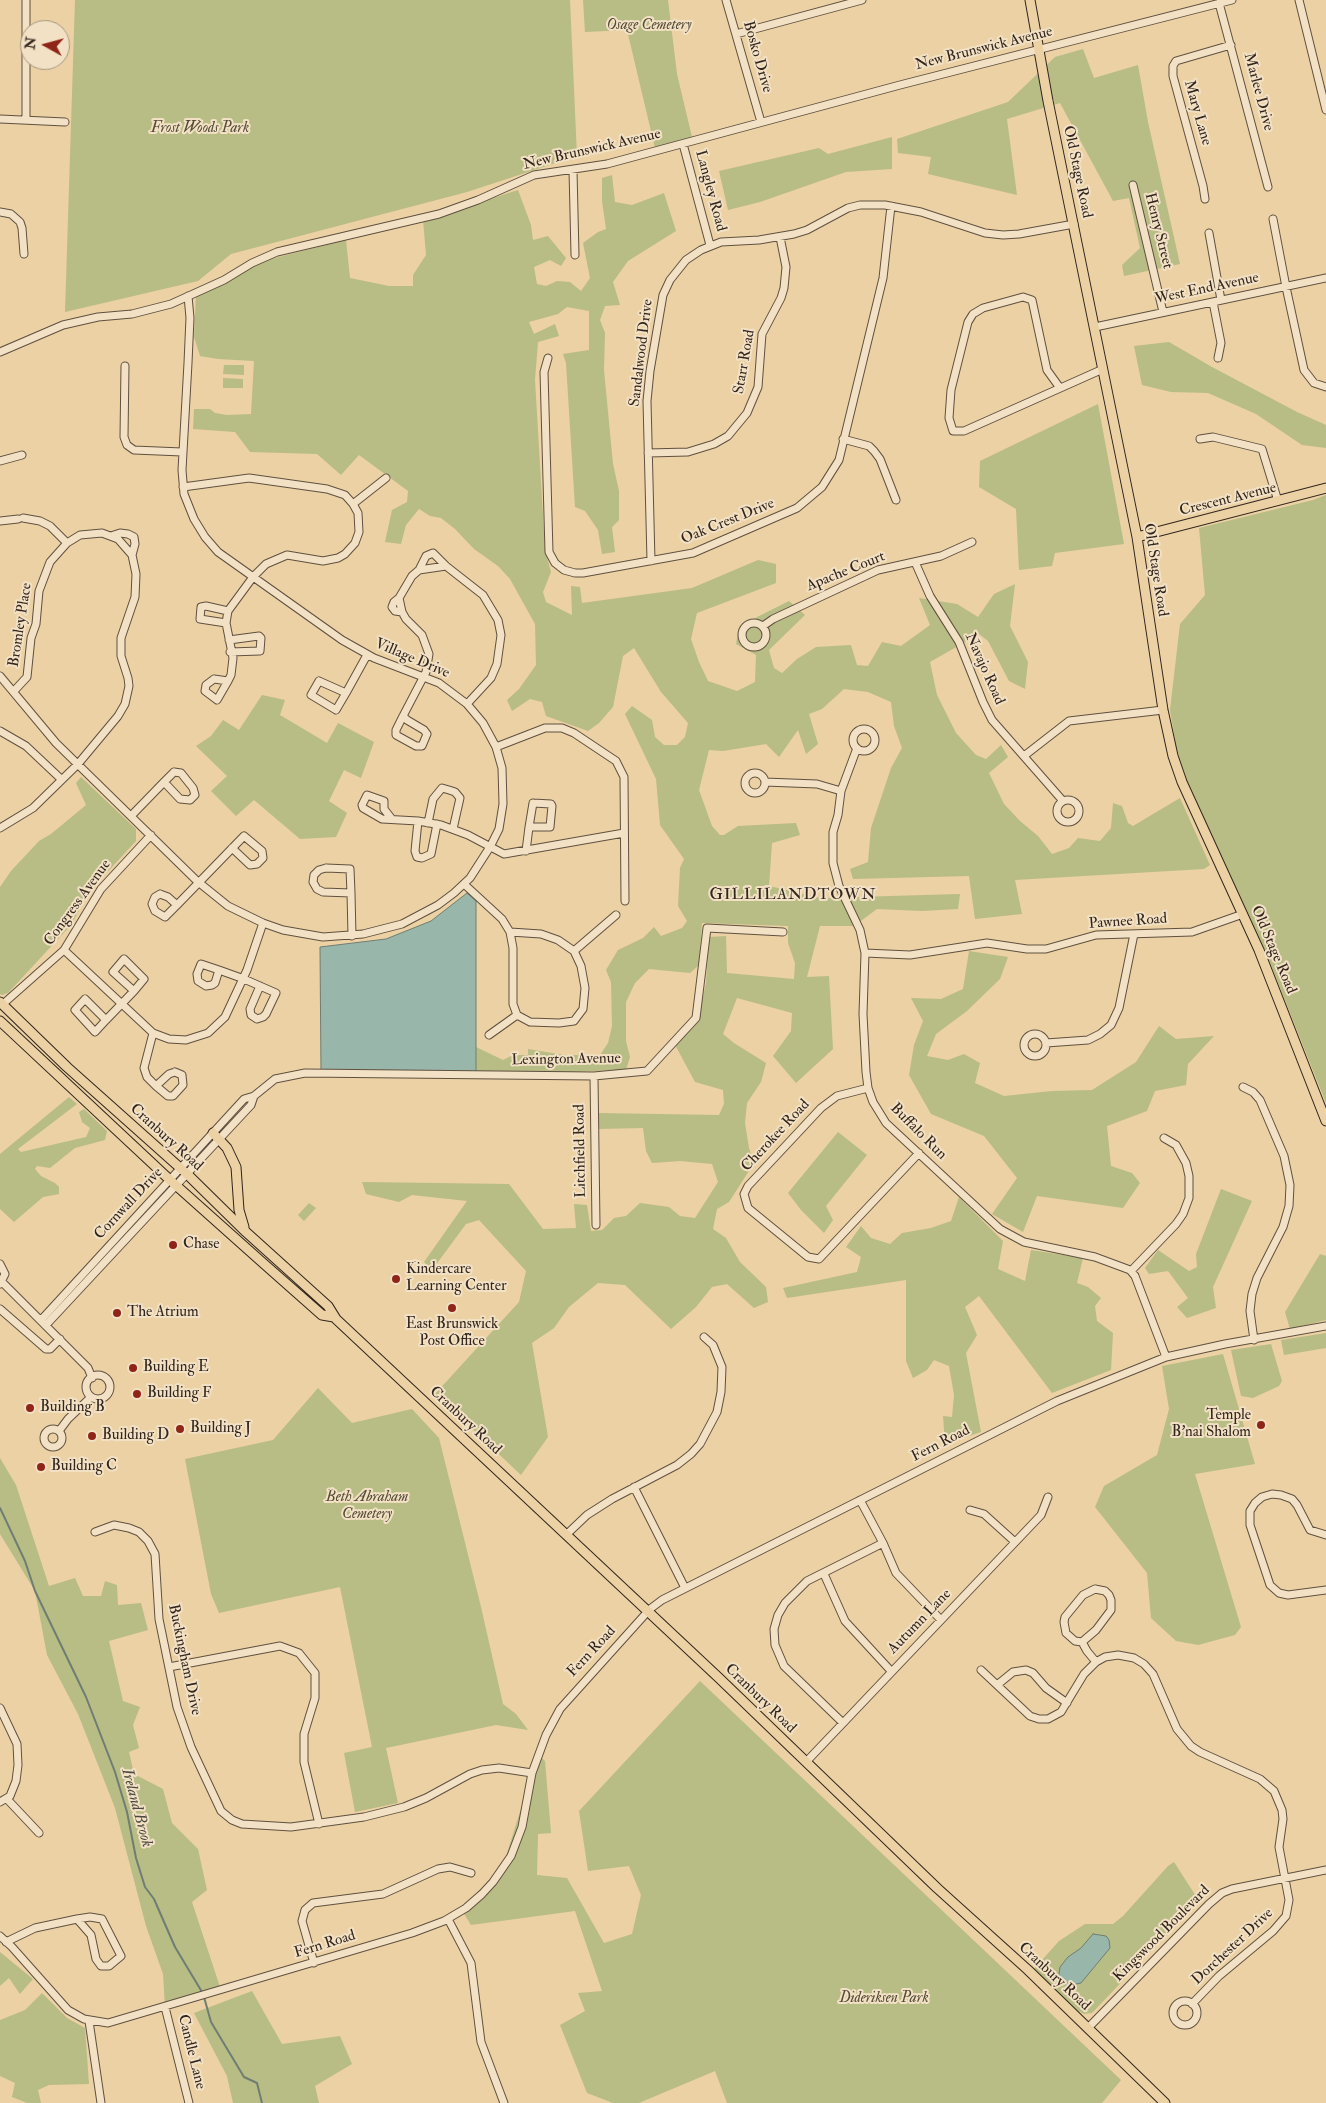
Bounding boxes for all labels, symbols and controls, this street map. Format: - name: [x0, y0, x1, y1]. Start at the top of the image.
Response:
- park label: Osage Cemetery: [606, 17, 692, 35]
- street label: Bosko Drive: [738, 19, 776, 95]
- north arrow: [20, 20, 70, 70]
- street label: New Brunswick Avenue: [914, 23, 1054, 75]
- text: N: [21, 36, 40, 51]
- street label: Marlee Drive: [1239, 51, 1277, 133]
- street label: Mary Lane: [1179, 78, 1215, 148]
- park label: Frost Woods Park: [151, 120, 249, 138]
- street label: Old Stage Road: [1058, 124, 1096, 220]
- street label: New Brunswick Avenue: [521, 125, 663, 175]
- street label: Langley Road: [691, 148, 729, 234]
- street label: Henry Street: [1140, 191, 1176, 271]
- street label: West End Avenue: [1153, 269, 1261, 309]
- street label: Sandalwood Drive: [626, 298, 658, 408]
- street label: Starr Road: [730, 328, 760, 396]
- street label: Crescent Avenue: [1178, 479, 1278, 521]
- street label: Oak Crest Drive: [679, 495, 777, 549]
- street label: Old Stage Road: [1139, 522, 1171, 618]
- street label: Apache Court: [804, 548, 888, 596]
- street label: Bromley Place: [5, 582, 37, 668]
- street label: Navajo Road: [960, 630, 1008, 708]
- street label: Village Drive: [372, 635, 452, 683]
- street label: Congress Avenue: [41, 856, 115, 950]
- district label: GILLILANDTOWN: [708, 886, 878, 906]
- street label: Old Stage Road: [1246, 903, 1300, 997]
- street label: Pawnee Road: [1088, 910, 1168, 934]
- street label: Lexington Avenue: [511, 1050, 621, 1070]
- street label: Cherokee Road: [738, 1096, 814, 1176]
- street label: Buffalo Run: [886, 1100, 950, 1164]
- street label: Cranbury Road: [126, 1101, 206, 1175]
- street label: Litchfield Road: [571, 1104, 591, 1198]
- street label: Cornwall Drive: [91, 1164, 167, 1244]
- place label: Chase: [183, 1236, 219, 1254]
- marker: Chase: [167, 1239, 179, 1251]
- place label: Kindercare Learning Center: [406, 1261, 507, 1296]
- marker: Kindercare Learning Center: [390, 1273, 402, 1285]
- marker: East Brunswick Post Office: [446, 1302, 458, 1314]
- place label: The Atrium: [127, 1304, 199, 1322]
- marker: The Atrium: [111, 1307, 123, 1319]
- place label: East Brunswick Post Office: [406, 1316, 498, 1351]
- place label: Building E: [143, 1359, 209, 1377]
- marker: Building E: [127, 1362, 139, 1374]
- street label: Cranbury Road: [425, 1383, 505, 1459]
- place label: Building F: [147, 1385, 211, 1403]
- marker: Building F: [131, 1388, 143, 1400]
- place label: Building B: [40, 1399, 105, 1417]
- marker: Building B: [24, 1402, 36, 1414]
- place label: Temple B'nai Shalom: [1172, 1407, 1251, 1442]
- marker: Temple B'nai Shalom: [1255, 1419, 1267, 1431]
- place label: Building J: [190, 1420, 251, 1438]
- street label: Fern Road: [909, 1422, 973, 1466]
- marker: Building J: [174, 1423, 186, 1435]
- place label: Building D: [102, 1427, 169, 1445]
- marker: Building D: [86, 1430, 98, 1442]
- place label: Building C: [51, 1458, 117, 1476]
- marker: Building C: [35, 1461, 47, 1473]
- park label: Beth Abraham Cemetery: [326, 1489, 408, 1524]
- street label: Autumn Lane: [885, 1586, 955, 1658]
- street label: Buckingham Drive: [163, 1603, 205, 1717]
- street label: Fern Road: [564, 1623, 620, 1681]
- street label: Cranbury Road: [721, 1661, 799, 1737]
- water label: Ireland Brook: [116, 1767, 156, 1849]
- street label: Kingswood Boulevard: [1110, 1882, 1214, 1986]
- street label: Dorchester Drive: [1189, 1905, 1277, 1989]
- street label: Fern Road: [292, 1927, 358, 1963]
- street label: Cranbury Road: [1014, 1939, 1094, 2015]
- park label: Dideriksen Park: [839, 1990, 929, 2008]
- street label: Candle Lane: [173, 2013, 209, 2091]

